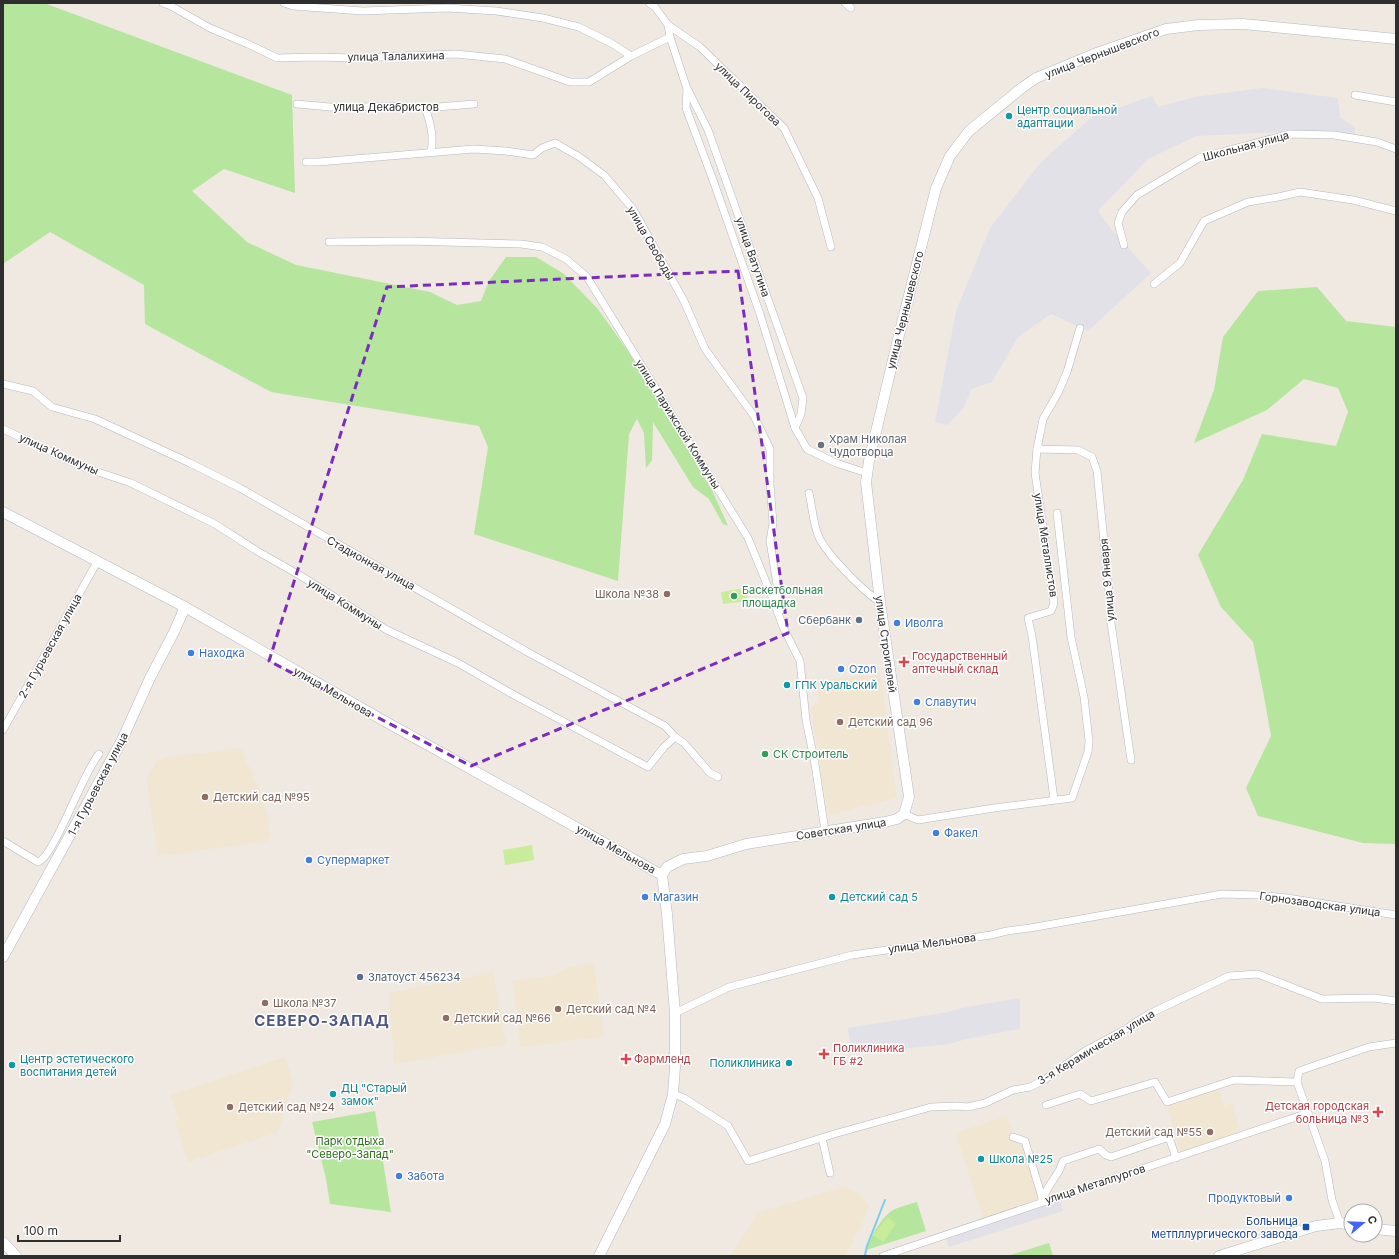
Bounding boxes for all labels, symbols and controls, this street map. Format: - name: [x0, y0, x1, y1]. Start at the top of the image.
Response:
- street label: улица Чернышевского: [1043, 25, 1161, 81]
- street label: улица Талалихина: [347, 48, 445, 64]
- street label: улица Пирогова: [712, 59, 784, 129]
- street label: улица Декабристов: [333, 100, 439, 114]
- place label: Центр социальной адаптации: [1017, 103, 1117, 130]
- marker: Центр социальной адаптации: [1004, 111, 1014, 121]
- street label: Школьная улица: [1201, 128, 1291, 164]
- street label: улица Свободы: [624, 203, 678, 283]
- street label: улица Ватутина: [733, 215, 773, 299]
- street label: улица Чернышевского: [884, 249, 927, 371]
- street label: улица Парижской Коммуны: [632, 357, 724, 491]
- street label: улица Коммуны: [17, 430, 101, 478]
- place label: Храм Николая Чудотворца: [829, 432, 907, 459]
- marker: Храм Николая Чудотворца: [816, 440, 826, 450]
- street label: улица Металлистов: [1031, 492, 1061, 598]
- street label: Стадионная улица: [324, 533, 418, 593]
- street label: улица 9 Января: [1096, 538, 1118, 622]
- street label: улица Коммуны: [305, 575, 385, 633]
- place label: Баскетбольная площадка: [742, 583, 823, 610]
- place label: Школа №38: [595, 587, 659, 601]
- marker: Школа №38: [662, 589, 672, 599]
- street label: 2-я Гурьевская улица: [15, 591, 85, 701]
- marker: Баскетбольная площадка: [729, 591, 739, 601]
- street label: улица Строителей: [872, 594, 900, 694]
- place label: Сбербанк: [798, 613, 851, 627]
- marker: Сбербанк: [854, 615, 864, 625]
- place label: Иволга: [905, 616, 943, 630]
- marker: Иволга: [892, 618, 902, 628]
- place label: Находка: [199, 646, 245, 660]
- marker: Находка: [186, 648, 196, 658]
- place label: Государственный аптечный склад: [912, 649, 1008, 676]
- marker: Государственный аптечный склад: [899, 657, 909, 667]
- place label: Ozon: [849, 662, 876, 676]
- street label: улица Мельнова: [291, 664, 375, 720]
- marker: Ozon: [836, 664, 846, 674]
- place label: ГПК Уральский: [795, 678, 877, 692]
- marker: ГПК Уральский: [782, 680, 792, 690]
- place label: Славутич: [925, 695, 976, 709]
- marker: Славутич: [912, 697, 922, 707]
- place label: Детский сад 96: [848, 715, 933, 729]
- marker: Детский сад 96: [835, 717, 845, 727]
- street label: 1-я Гурьевская улица: [65, 730, 131, 838]
- place label: СК Строитель: [773, 747, 849, 761]
- marker: СК Строитель: [760, 749, 770, 759]
- place label: Детский сад №95: [213, 790, 310, 804]
- marker: Детский сад №95: [200, 792, 210, 802]
- street label: Советская улица: [795, 815, 887, 843]
- street label: улица Мельнова: [574, 821, 658, 877]
- place label: Факел: [944, 826, 978, 840]
- marker: Факел: [931, 828, 941, 838]
- place label: Супермаркет: [317, 853, 390, 867]
- marker: Супермаркет: [304, 855, 314, 865]
- street label: Горнозаводская улица: [1259, 889, 1381, 919]
- place label: Магазин: [653, 890, 699, 904]
- place label: Детский сад 5: [840, 890, 918, 904]
- marker: Магазин: [640, 892, 650, 902]
- marker: Детский сад 5: [827, 892, 837, 902]
- street label: улица Мельнова: [887, 930, 977, 956]
- place label: Златоуст 456234: [368, 970, 460, 984]
- marker: Златоуст 456234: [355, 972, 365, 982]
- place label: Школа №37: [273, 996, 336, 1010]
- marker: Школа №37: [260, 998, 270, 1008]
- place label: Детский сад №4: [566, 1002, 656, 1016]
- marker: Детский сад №4: [553, 1004, 563, 1014]
- street label: 3-я Керамическая улица: [1035, 1006, 1157, 1088]
- district label: СЕВЕРО-ЗАПАД: [254, 1011, 390, 1030]
- place label: Детский сад №66: [454, 1011, 551, 1025]
- marker: Детский сад №66: [441, 1013, 451, 1023]
- place label: Поликлиника ГБ #2: [833, 1041, 905, 1068]
- marker: Поликлиника ГБ #2: [818, 1048, 830, 1060]
- place label: Центр эстетического воспитания детей: [20, 1052, 135, 1079]
- place label: Фармленд: [634, 1052, 691, 1066]
- marker: Фармленд: [621, 1054, 631, 1064]
- place label: Поликлиника: [709, 1056, 781, 1070]
- marker: Поликлиника: [784, 1058, 794, 1068]
- marker: Центр эстетического воспитания детей: [7, 1060, 17, 1070]
- place label: ДЦ "Старый замок": [341, 1081, 407, 1108]
- marker: ДЦ "Старый замок": [328, 1089, 338, 1099]
- place label: Детская городская больница №3: [1265, 1099, 1369, 1126]
- place label: Детский сад №24: [238, 1100, 335, 1114]
- marker: Детский сад №24: [225, 1102, 235, 1112]
- marker: Детская городская больница №3: [1372, 1106, 1384, 1118]
- place label: Детский сад №55: [1105, 1125, 1202, 1139]
- marker: Детский сад №55: [1205, 1127, 1215, 1137]
- park label: Парк отдыха "Северо-Запад": [306, 1134, 394, 1161]
- place label: Школа №25: [989, 1152, 1053, 1166]
- marker: Школа №25: [976, 1154, 986, 1164]
- street label: улица Металлургов: [1043, 1161, 1147, 1207]
- place label: Забота: [407, 1169, 444, 1183]
- marker: Забота: [394, 1171, 404, 1181]
- place label: Продуктовый: [1208, 1191, 1281, 1205]
- marker: Продуктовый: [1284, 1193, 1294, 1203]
- north arrow: [1343, 1203, 1383, 1243]
- place label: Больница метпллургического завода: [1151, 1214, 1298, 1241]
- text: С: [1365, 1214, 1380, 1226]
- scale bar: [18, 1217, 120, 1243]
- marker: Больница метпллургического завода: [1301, 1222, 1311, 1232]
- text: 100 m: [24, 1223, 58, 1238]

